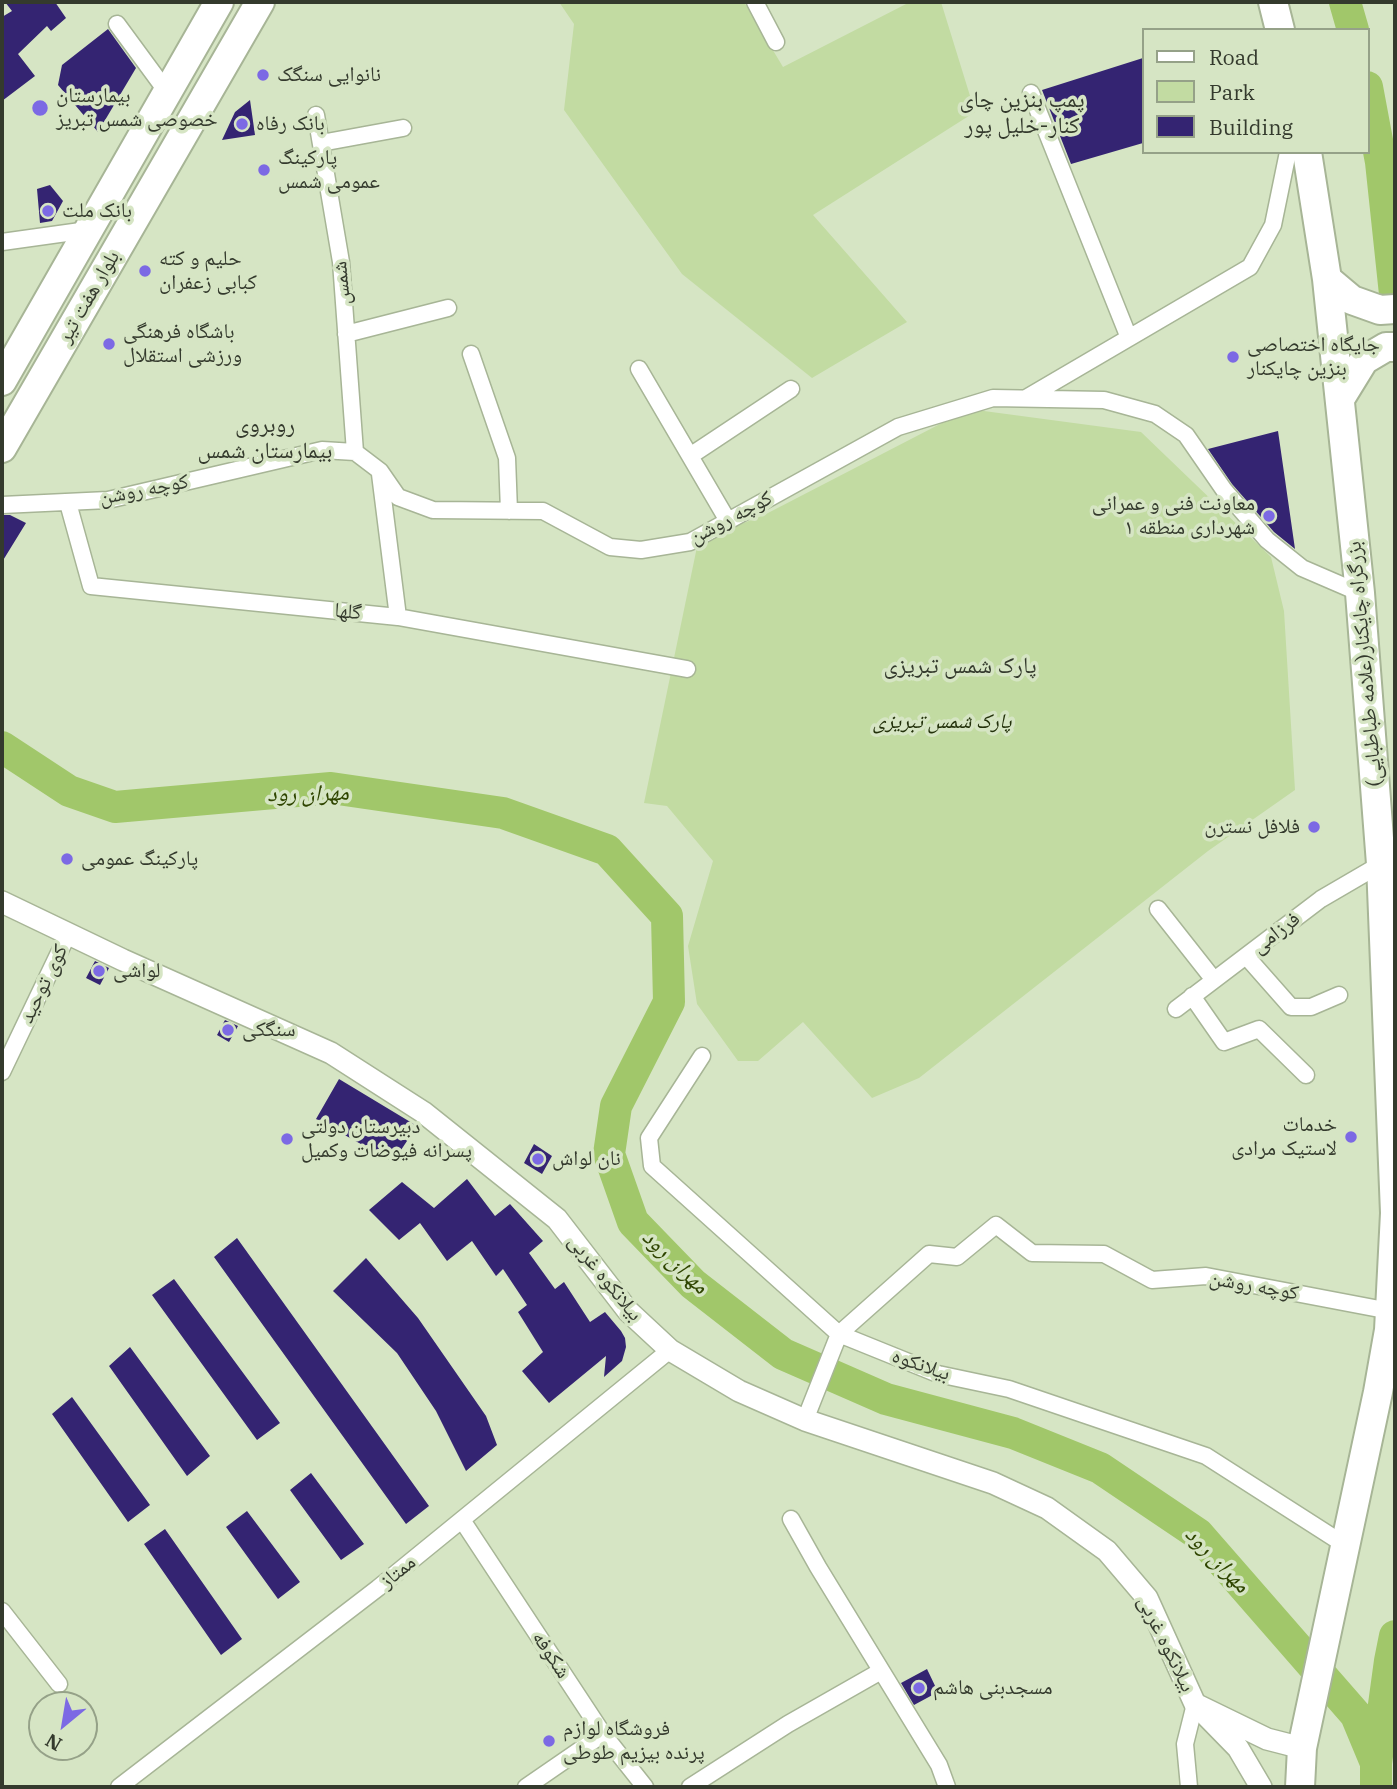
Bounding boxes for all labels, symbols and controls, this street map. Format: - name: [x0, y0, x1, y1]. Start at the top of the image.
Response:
- legend: [1142, 28, 1369, 154]
- text: Road: [1209, 43, 1259, 71]
- place label: نانوایی سنگک: [277, 62, 381, 88]
- marker: نانوایی سنگک: [255, 67, 271, 83]
- text: Park: [1209, 78, 1255, 106]
- place label: بیمارستان خصوصی شمس تبریز: [56, 83, 218, 133]
- district label: پمپ بنزین چای کنار-خلیل پور: [959, 86, 1085, 140]
- marker: بیمارستان خصوصی شمس تبریز: [30, 98, 50, 118]
- place label: بانک رفاه: [256, 111, 325, 137]
- text: Building: [1209, 113, 1293, 141]
- marker: بانک رفاه: [234, 116, 250, 132]
- place label: پارکینگ عمومی شمس: [278, 145, 380, 195]
- marker: پارکینگ عمومی شمس: [256, 162, 272, 178]
- place label: بانک ملت: [62, 198, 132, 224]
- marker: بانک ملت: [40, 203, 56, 219]
- street label: بلوار هفت تیر: [52, 246, 126, 348]
- place label: حلیم و کته کبابی زعفران: [159, 246, 257, 296]
- street label: شمس: [328, 260, 356, 306]
- marker: حلیم و کته کبابی زعفران: [137, 263, 153, 279]
- place label: باشگاه فرهنگی ورزشی استقلال: [123, 319, 242, 369]
- place label: جایگاه اختصاصی بنزین چایکنار: [1247, 332, 1380, 382]
- marker: باشگاه فرهنگی ورزشی استقلال: [101, 336, 117, 352]
- marker: جایگاه اختصاصی بنزین چایکنار: [1225, 349, 1241, 365]
- district label: روبروی بیمارستان شمس: [198, 411, 332, 465]
- street label: کوچه روشن: [97, 469, 191, 511]
- street label: کوچه روشن: [685, 486, 777, 550]
- place label: معاونت فنی و عمرانی شهرداری منطقه ۱: [1092, 491, 1255, 541]
- marker: معاونت فنی و عمرانی شهرداری منطقه ۱: [1261, 508, 1277, 524]
- street label: بزرگراه چایکنار(علامه طباطبایی): [1342, 540, 1388, 788]
- street label: گلها: [333, 598, 363, 626]
- district label: پارک شمس تبریزی: [883, 652, 1037, 680]
- park label: پارک شمس تبریزی: [872, 709, 1012, 735]
- water label: مهران رود: [267, 779, 349, 809]
- place label: فلافل نسترن: [1204, 814, 1300, 840]
- marker: فلافل نسترن: [1306, 819, 1322, 835]
- place label: پارکینگ عمومی: [81, 846, 198, 872]
- marker: پارکینگ عمومی: [59, 851, 75, 867]
- street label: فرزامی: [1247, 907, 1305, 959]
- street label: کوی توحید: [14, 941, 74, 1027]
- place label: لواشی: [113, 958, 161, 984]
- marker: لواشی: [91, 963, 107, 979]
- place label: سنگکی: [242, 1017, 296, 1043]
- marker: سنگکی: [220, 1022, 236, 1038]
- place label: خدمات لاستیک مرادی: [1231, 1112, 1337, 1162]
- place label: دبیرستان دولتی پسرانه فیوضات وکمیل: [301, 1114, 472, 1164]
- marker: خدمات لاستیک مرادی: [1343, 1129, 1359, 1145]
- marker: دبیرستان دولتی پسرانه فیوضات وکمیل: [279, 1131, 295, 1147]
- place label: نان لواش: [552, 1146, 621, 1172]
- marker: نان لواش: [530, 1151, 546, 1167]
- water label: مهران رود: [636, 1224, 714, 1300]
- street label: بیلانکوه غربی: [562, 1230, 648, 1326]
- street label: کوچه روشن: [1207, 1266, 1301, 1306]
- street label: بیلانکوه: [889, 1343, 953, 1387]
- water label: مهران رود: [1179, 1521, 1255, 1599]
- street label: ممتاز: [375, 1550, 421, 1594]
- street label: بیلانکوه غربی: [1132, 1592, 1200, 1696]
- street label: شکوفه: [526, 1627, 576, 1683]
- place label: مسجدبنی هاشم: [933, 1675, 1053, 1701]
- marker: مسجدبنی هاشم: [911, 1680, 927, 1696]
- north arrow: [28, 1691, 98, 1761]
- place label: فروشگاه لوازم پرنده بیزیم طوطی: [563, 1716, 705, 1766]
- text: N: [41, 1728, 66, 1757]
- marker: فروشگاه لوازم پرنده بیزیم طوطی: [541, 1733, 557, 1749]

